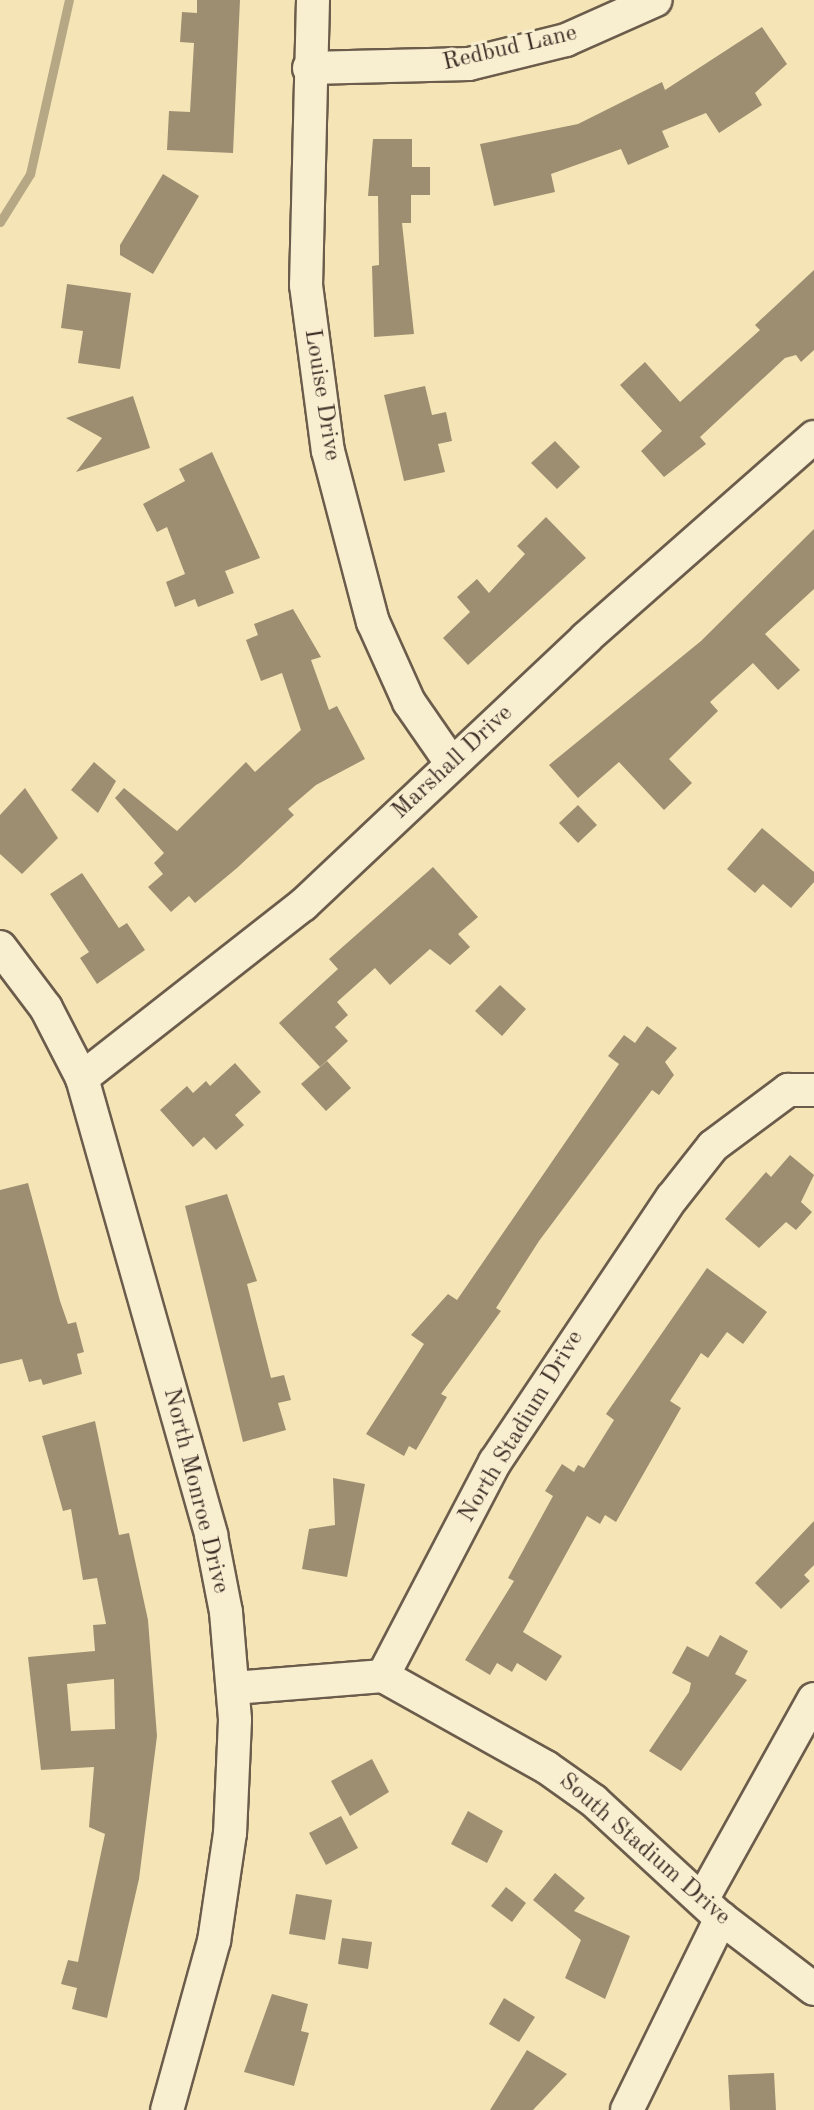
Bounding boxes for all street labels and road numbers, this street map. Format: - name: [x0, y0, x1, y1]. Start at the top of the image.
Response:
- street label: Redbud Lane: [440, 20, 580, 78]
- street label: Louise Drive: [296, 327, 346, 463]
- street label: Marshall Drive: [387, 700, 519, 826]
- street label: North Stadium Drive: [453, 1326, 591, 1528]
- street label: North Monroe Drive: [156, 1385, 234, 1597]
- street label: South Stadium Drive: [552, 1768, 736, 1932]

